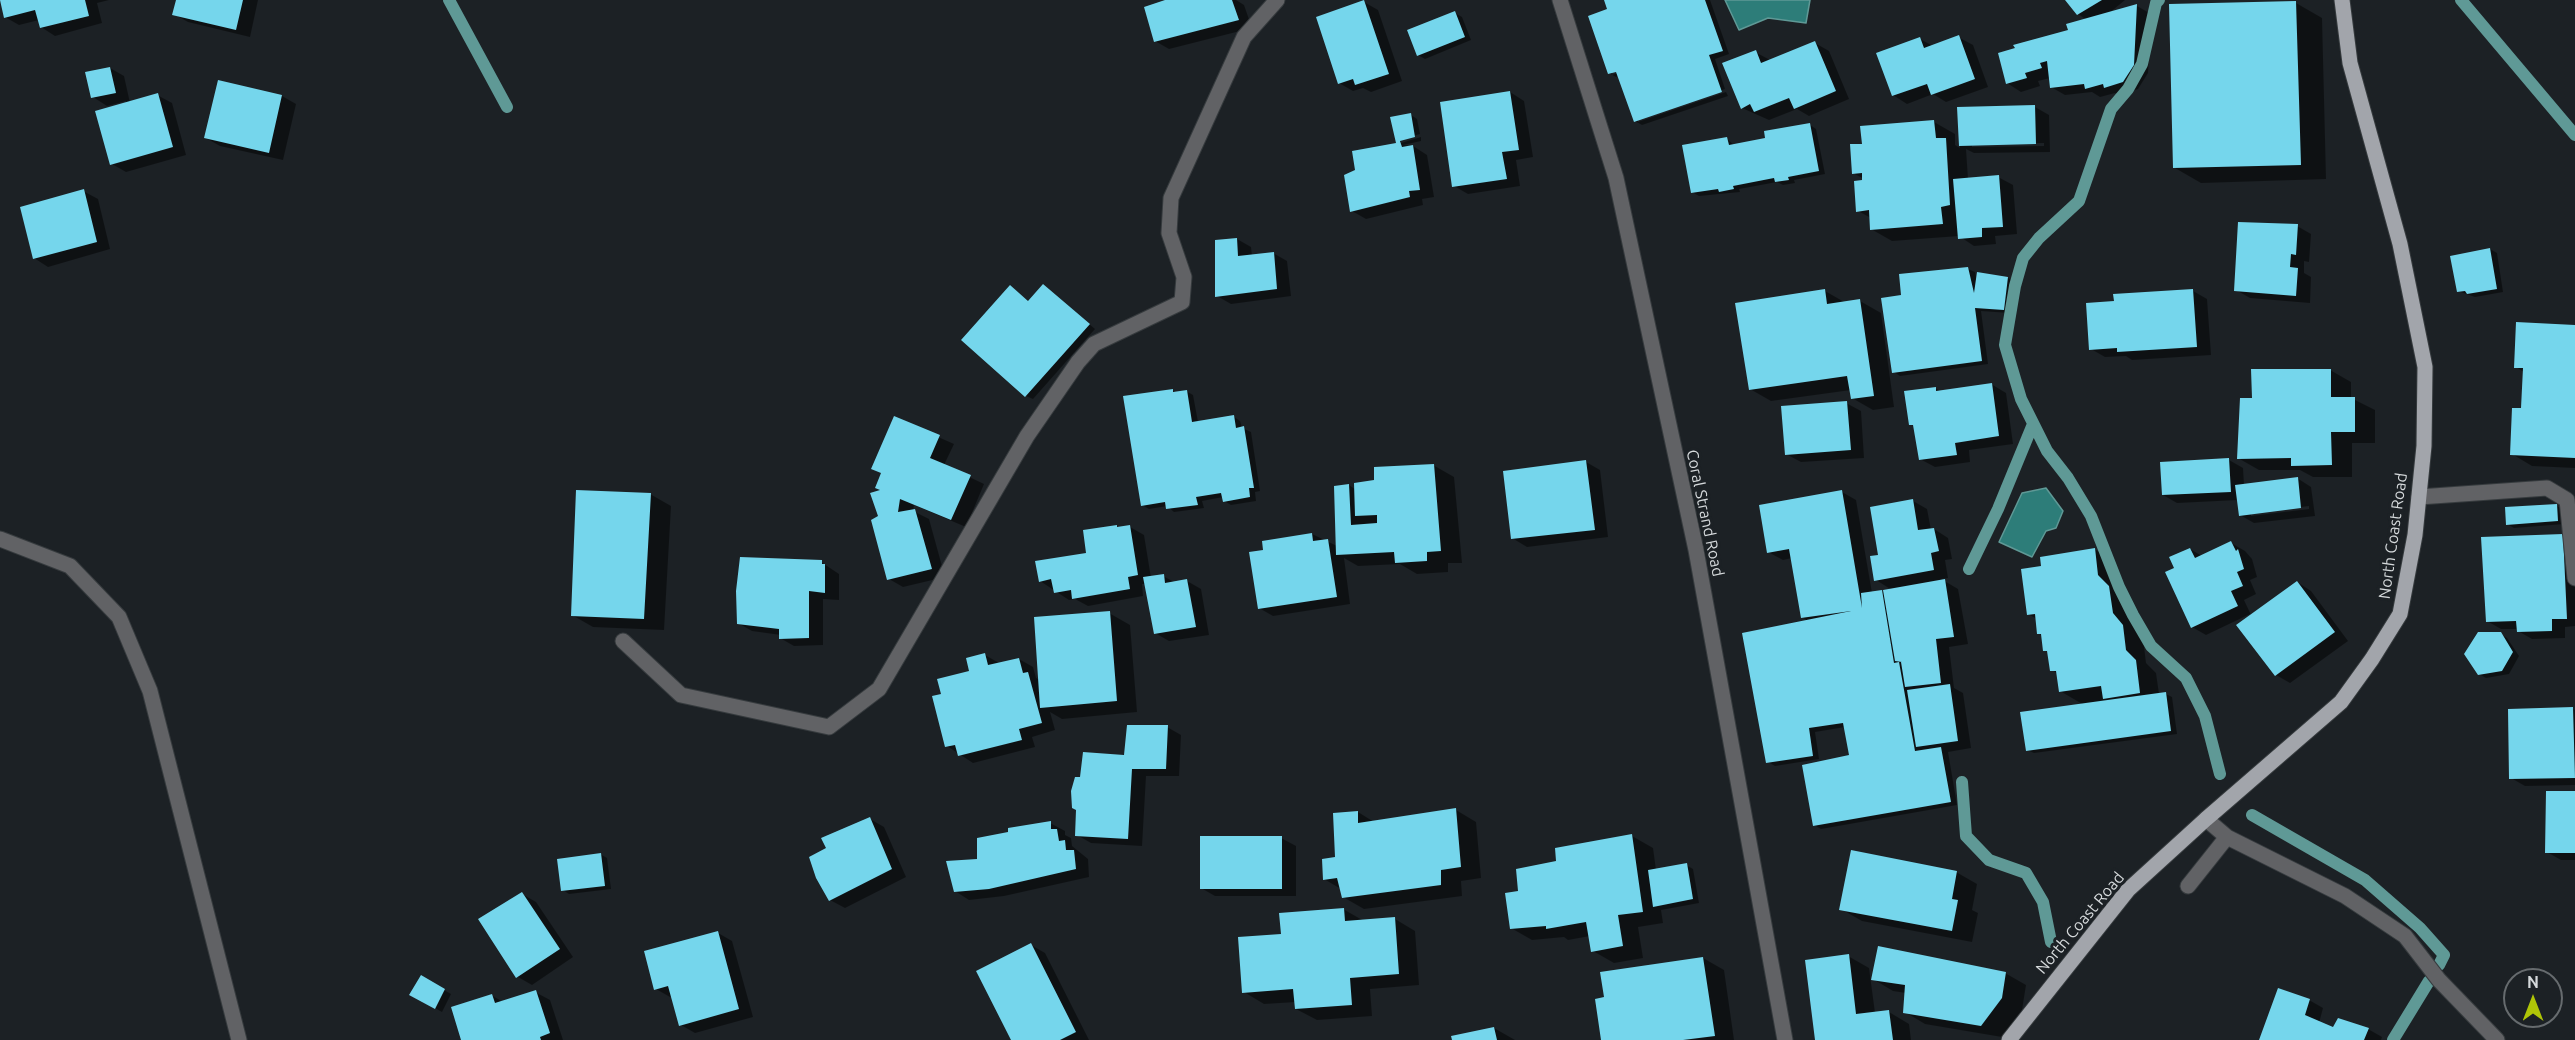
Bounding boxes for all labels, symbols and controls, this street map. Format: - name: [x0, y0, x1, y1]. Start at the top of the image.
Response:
- street label: Coral Strand Road: [1682, 448, 1728, 578]
- street label: North Coast Road: [2375, 472, 2411, 600]
- street label: North Coast Road: [2032, 868, 2128, 978]
- north arrow: [2503, 968, 2563, 1028]
- text: N: [2527, 973, 2539, 991]

